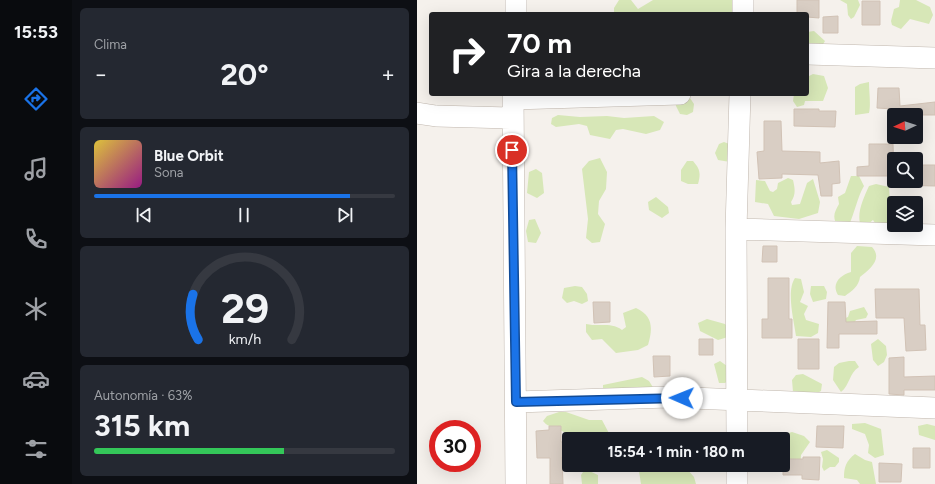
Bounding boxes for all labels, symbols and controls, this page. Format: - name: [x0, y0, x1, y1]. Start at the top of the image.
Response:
- text: 15:53: [14, 21, 58, 43]
- text: 70 m: [507, 26, 572, 60]
- icon: right: [441, 28, 493, 80]
- text: Clima: [94, 37, 127, 52]
- text: 20°: [220, 56, 269, 93]
- text: Gira a la derecha: [507, 60, 641, 82]
- text: −: [94, 61, 108, 88]
- text: +: [381, 61, 395, 88]
- icon: directions: [22, 85, 50, 113]
- north arrow: [887, 108, 923, 144]
- map controls: [887, 108, 923, 232]
- pin: [495, 133, 529, 167]
- icon: arrive: [501, 139, 523, 161]
- text: Blue Orbit: [154, 147, 224, 165]
- button: search: [887, 152, 923, 188]
- icon: music: [22, 155, 50, 183]
- text: Sona: [154, 165, 183, 180]
- button: layers: [887, 196, 923, 232]
- icon: previous: [133, 204, 155, 226]
- icon: pause: [233, 204, 255, 226]
- icon: next: [334, 204, 356, 226]
- icon: phone: [22, 225, 50, 253]
- text: 29: [220, 282, 269, 332]
- icon: climate: [22, 295, 50, 323]
- text: km/h: [228, 329, 261, 347]
- icon: car: [22, 365, 50, 393]
- position arrow: [661, 377, 703, 419]
- text: Autonomía · 63%: [94, 388, 192, 403]
- text: 315 km: [94, 407, 190, 444]
- speed limit sign: 30: [429, 420, 481, 472]
- icon: filters: [22, 435, 50, 463]
- text: 15:54 · 1 min · 180 m: [607, 443, 745, 461]

